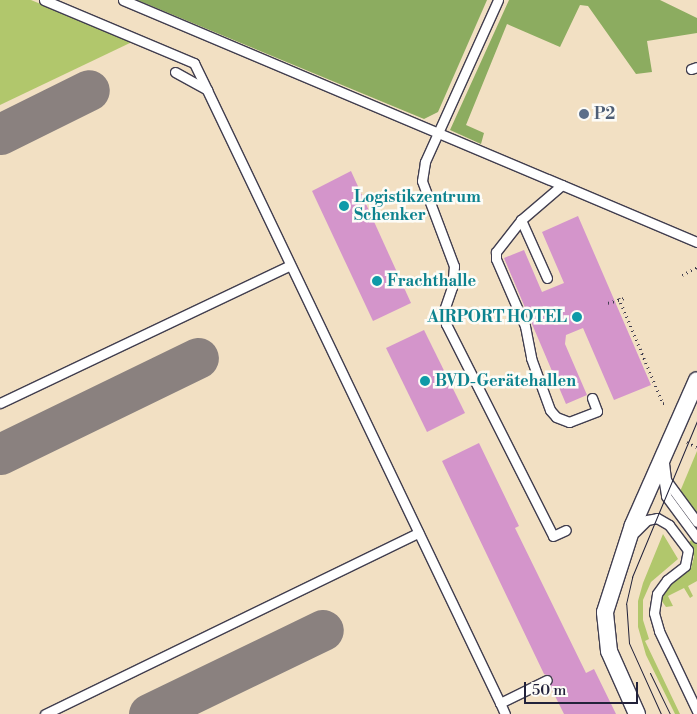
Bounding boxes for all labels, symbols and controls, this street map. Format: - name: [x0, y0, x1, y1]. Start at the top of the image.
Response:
- place label: P2: [594, 104, 615, 124]
- marker: P2: [578, 108, 590, 120]
- place label: Logistikzentrum Schenker: [354, 187, 481, 225]
- marker: Logistikzentrum Schenker: [338, 200, 350, 212]
- place label: Frachthalle: [387, 271, 476, 291]
- marker: Frachthalle: [371, 275, 383, 287]
- place label: AIRPORT HOTEL: [427, 307, 567, 327]
- marker: AIRPORT HOTEL: [571, 311, 583, 323]
- place label: BVD-Gerätehallen: [435, 371, 576, 391]
- marker: BVD-Gerätehallen: [419, 375, 431, 387]
- scale bar: [527, 672, 641, 704]
- text: 50 m: [532, 681, 566, 700]

